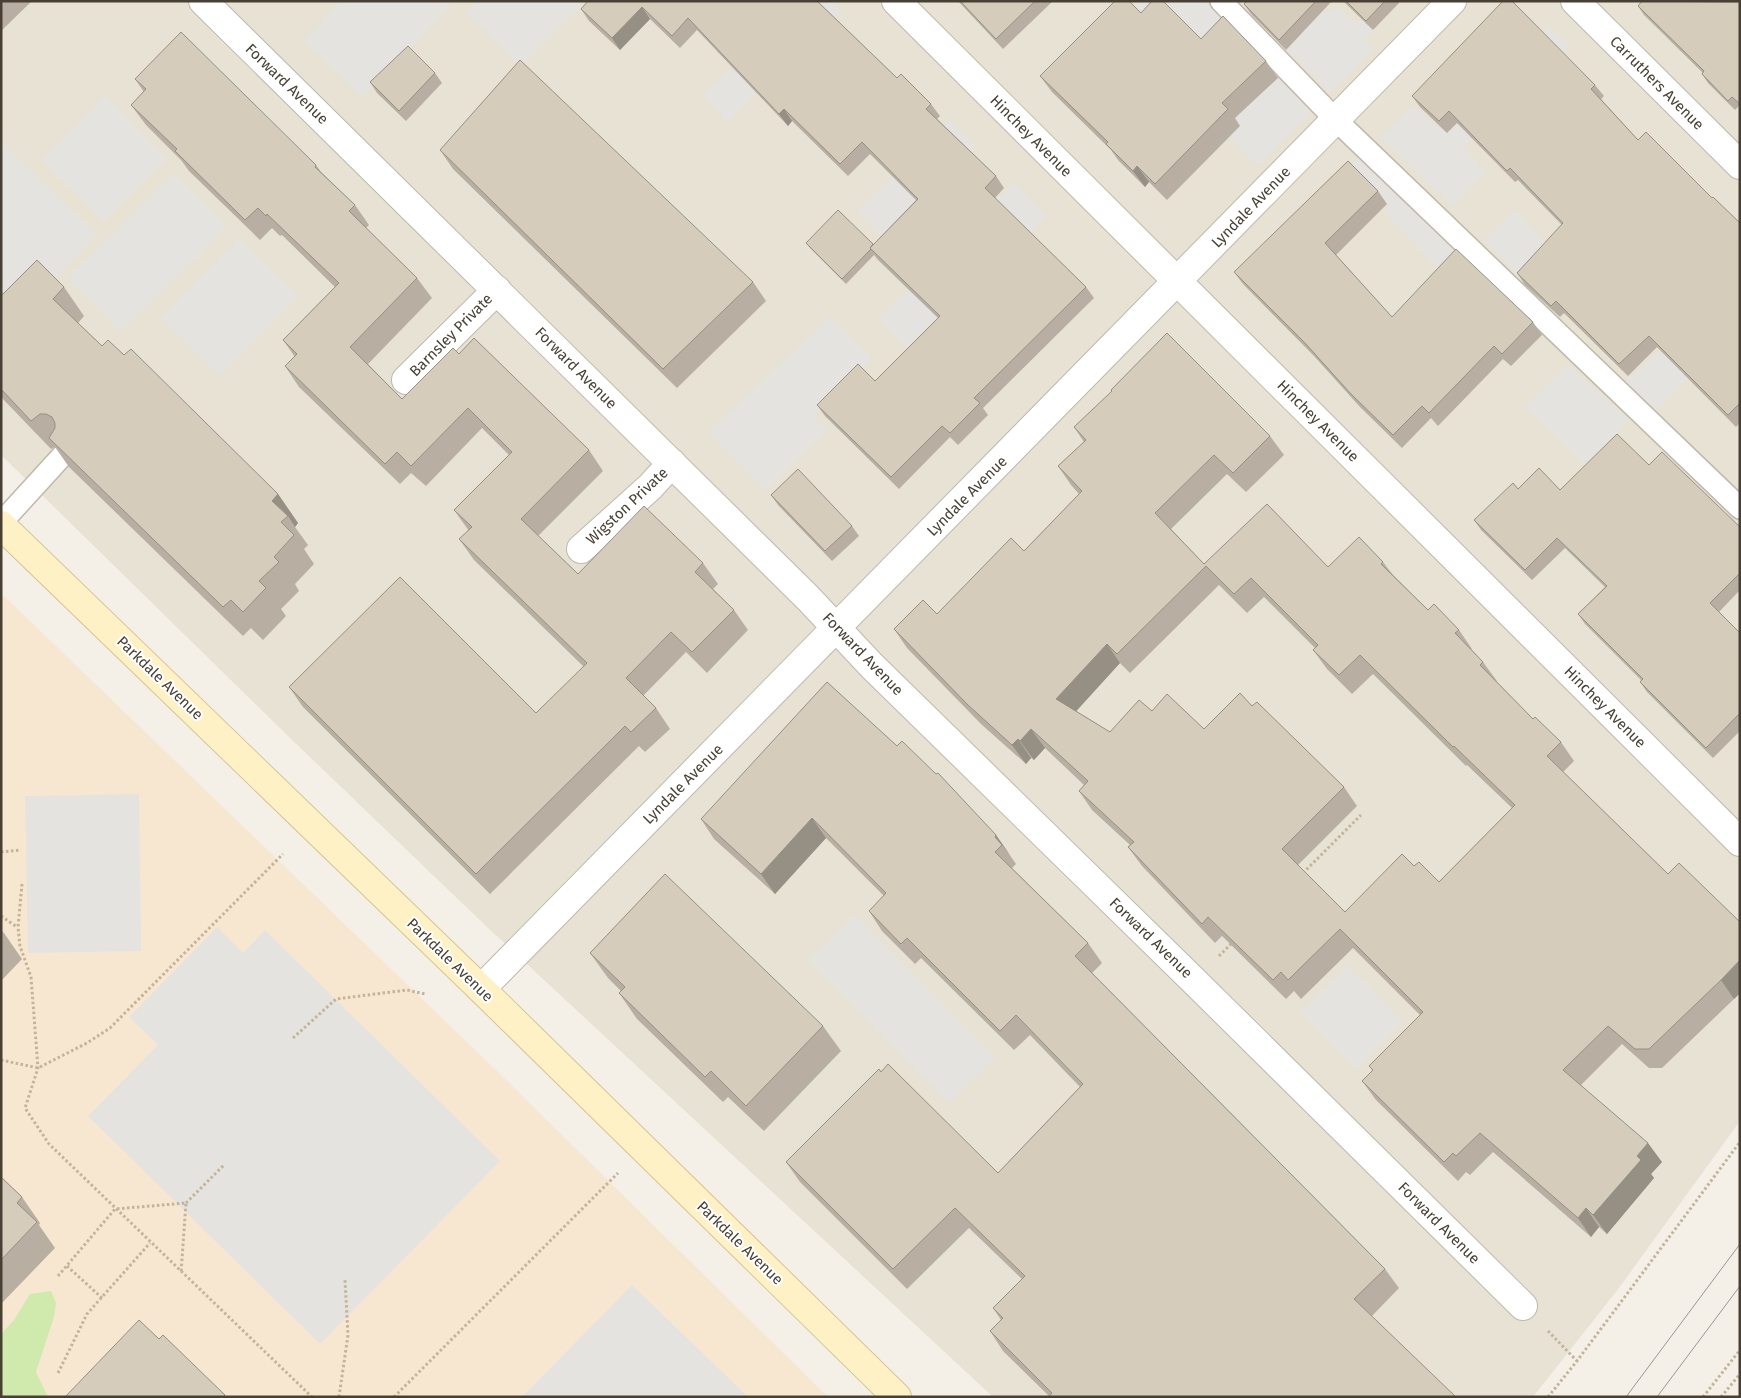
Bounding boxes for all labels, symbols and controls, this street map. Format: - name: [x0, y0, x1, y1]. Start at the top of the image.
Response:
- street label: Carruthers Avenue: [1606, 32, 1708, 134]
- street label: Forward Avenue: [242, 40, 332, 128]
- street label: Hinchey Avenue: [986, 91, 1076, 181]
- street label: Lyndale Avenue: [1208, 163, 1294, 251]
- street label: Barnsley Private: [406, 290, 496, 380]
- street label: Forward Avenue: [531, 323, 621, 413]
- street label: Hinchey Avenue: [1273, 376, 1363, 466]
- street label: Lyndale Avenue: [923, 452, 1011, 540]
- street label: Wigston Private: [582, 464, 672, 548]
- street label: Forward Avenue: [819, 609, 907, 699]
- street label: Parkdale Avenue: [113, 632, 207, 724]
- street label: Hinchey Avenue: [1560, 662, 1650, 752]
- street label: Lyndale Avenue: [639, 740, 727, 828]
- street label: Forward Avenue: [1106, 894, 1196, 982]
- street label: Parkdale Avenue: [403, 914, 497, 1006]
- street label: Forward Avenue: [1394, 1178, 1484, 1268]
- street label: Parkdale Avenue: [693, 1197, 787, 1289]

